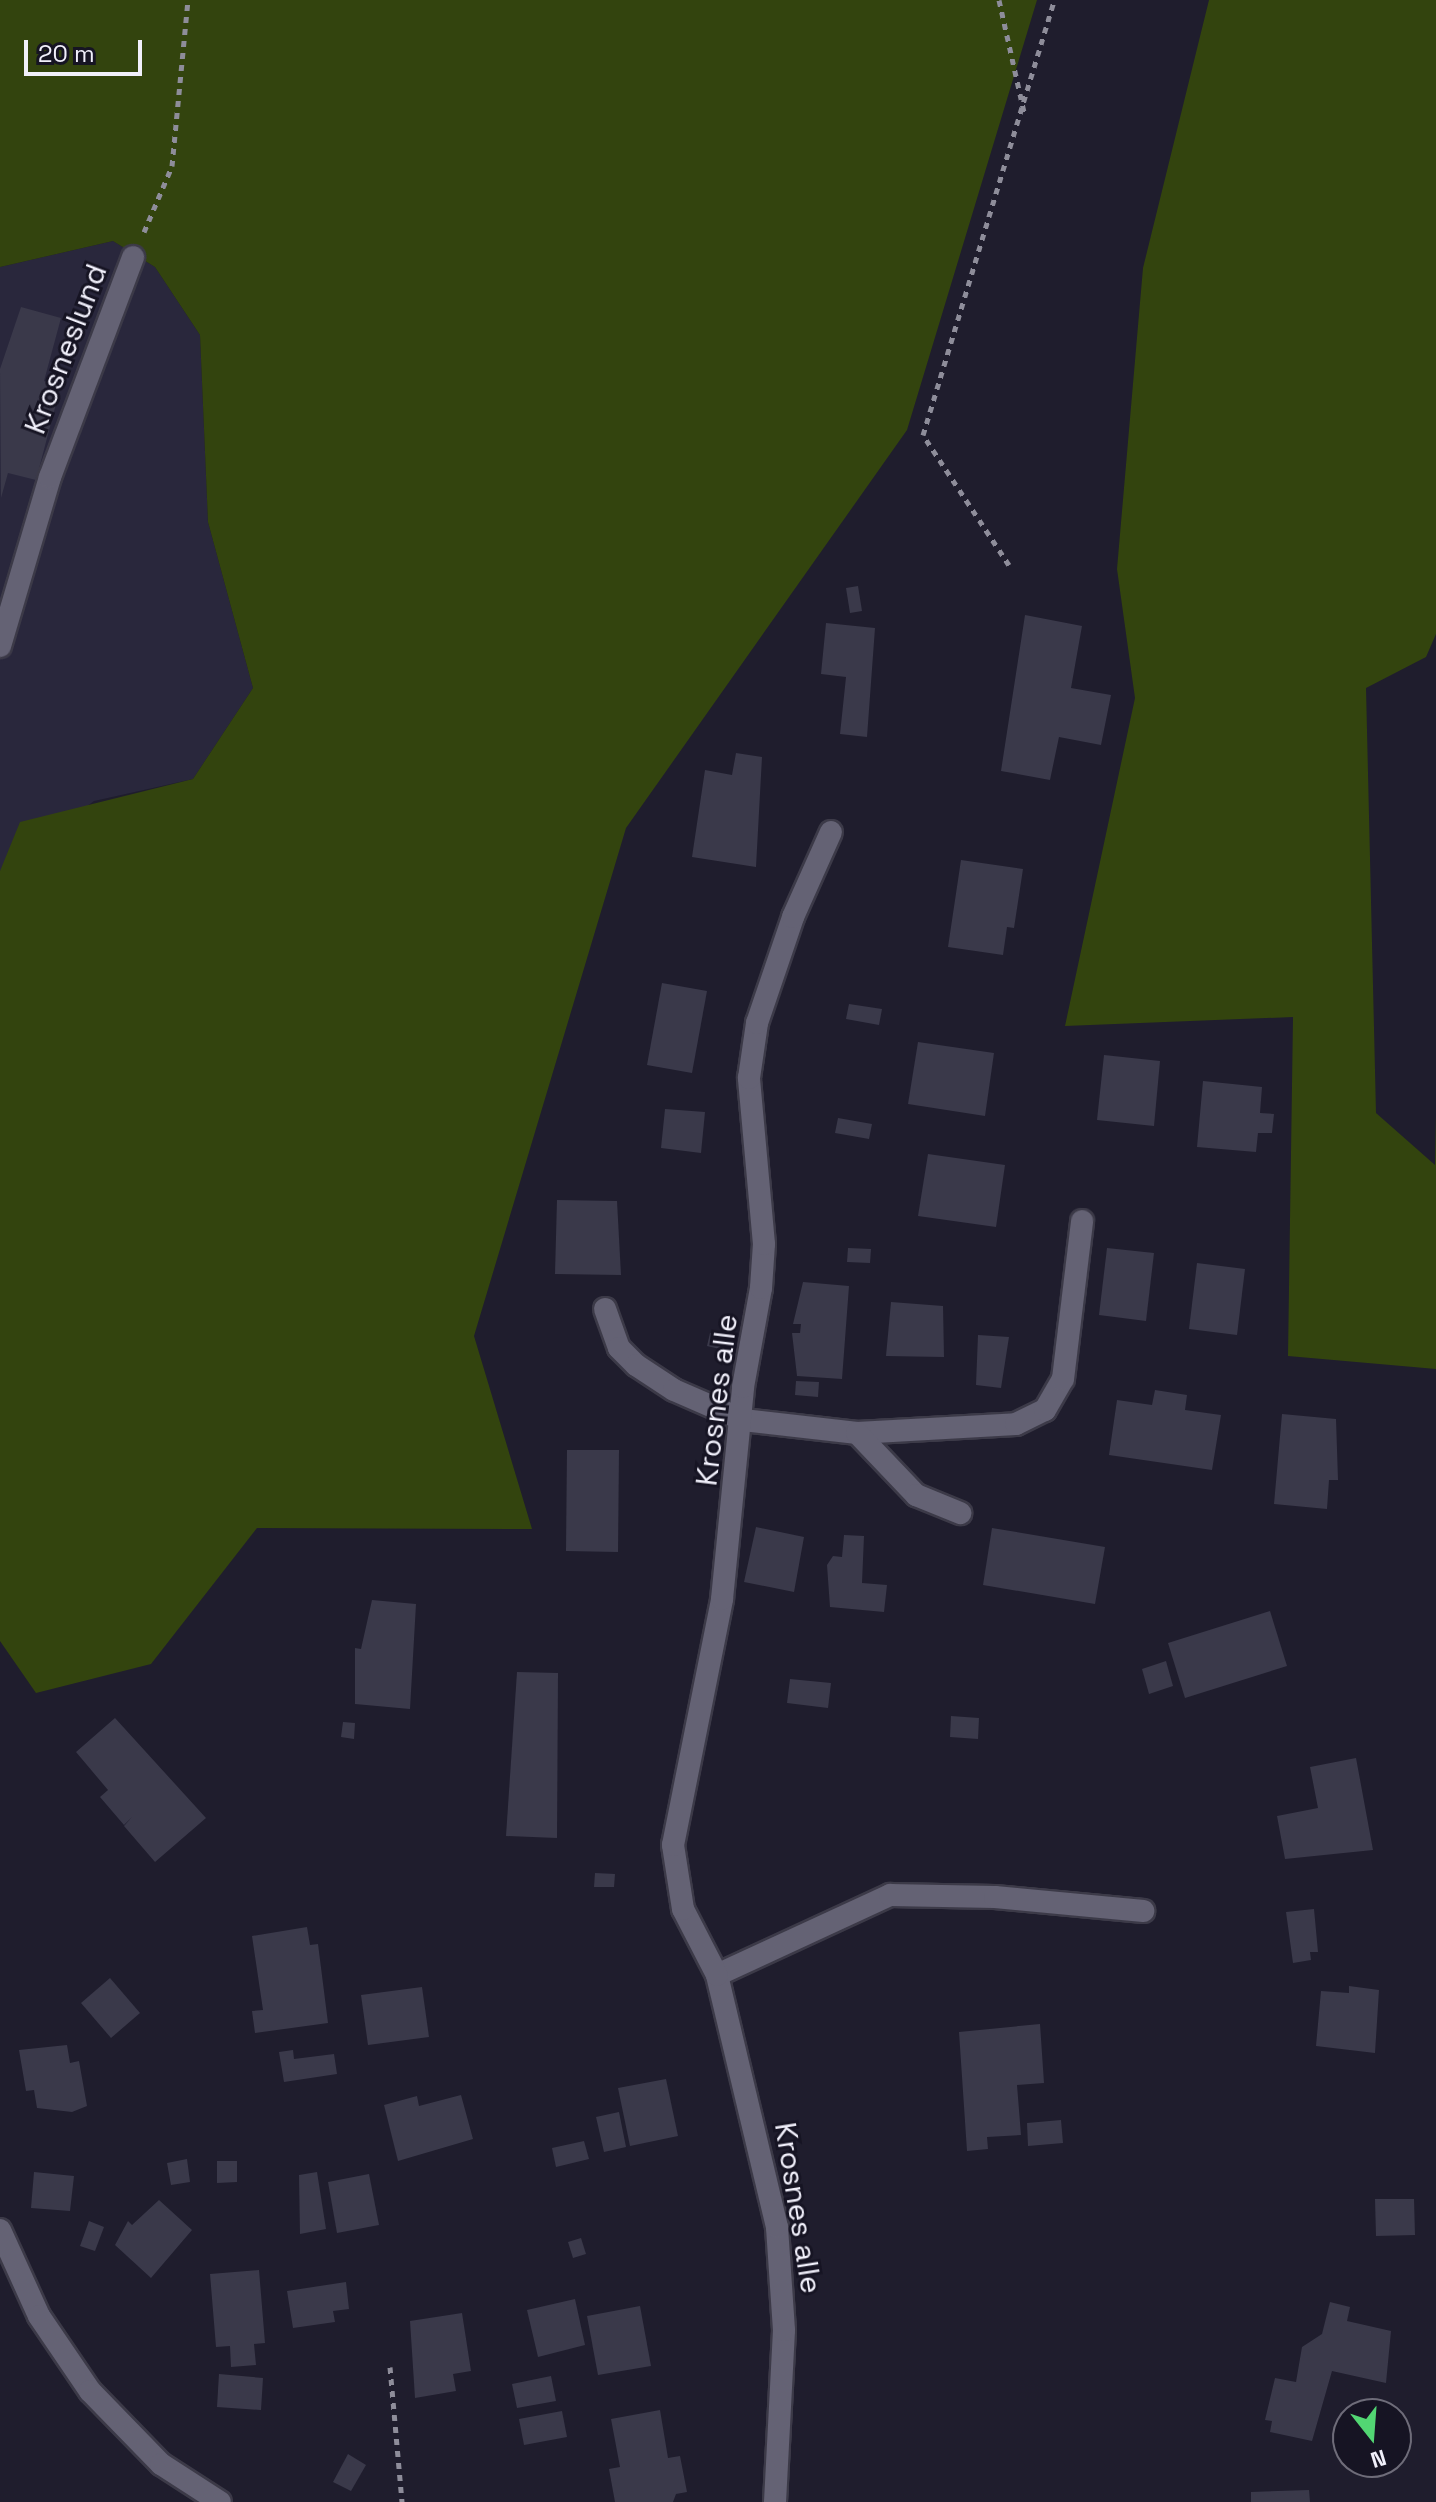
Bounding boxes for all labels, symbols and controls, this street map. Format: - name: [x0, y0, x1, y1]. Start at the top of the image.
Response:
- scale bar: [28, 24, 146, 74]
- text: 20 m: [38, 38, 95, 69]
- street label: Krosneslund: [17, 259, 115, 439]
- street label: Krosnes alle: [689, 1312, 745, 1488]
- street label: Krosnes alle: [767, 2120, 829, 2296]
- north arrow: [1332, 2398, 1412, 2478]
- text: N: [1367, 2443, 1390, 2475]

